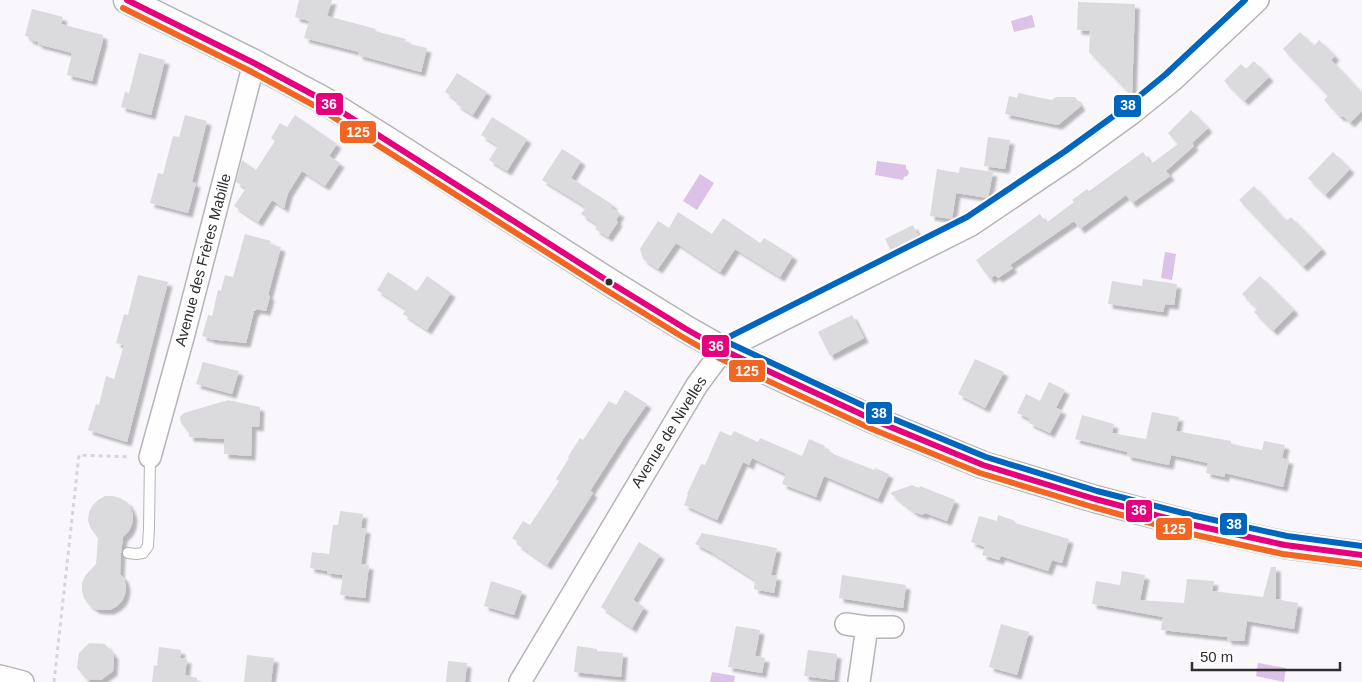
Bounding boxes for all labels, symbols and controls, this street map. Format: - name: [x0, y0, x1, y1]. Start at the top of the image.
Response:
- line badge: 36: [315, 92, 344, 116]
- line badge: 38: [1113, 94, 1142, 118]
- text: 36: [321, 96, 337, 112]
- text: 38: [1120, 97, 1136, 113]
- line badge: 125: [339, 120, 377, 144]
- text: 125: [346, 124, 370, 140]
- street label: Avenue des Frères Mabille: [171, 172, 234, 348]
- unlabelled marker: [604, 277, 614, 287]
- line badge: 36: [701, 334, 730, 358]
- text: 36: [708, 338, 724, 354]
- line badge: 125: [728, 359, 766, 383]
- text: 125: [735, 363, 759, 379]
- street label: Avenue de Nivelles: [627, 373, 710, 491]
- line badge: 38: [865, 401, 893, 425]
- text: 38: [871, 405, 887, 421]
- line badge: 36: [1125, 499, 1153, 523]
- text: 36: [1131, 502, 1147, 518]
- line badge: 38: [1219, 512, 1248, 536]
- text: 38: [1226, 516, 1242, 532]
- line badge: 125: [1155, 517, 1193, 541]
- text: 125: [1162, 521, 1186, 537]
- scale bar: [1192, 640, 1340, 672]
- text: 50 m: [1200, 648, 1233, 665]

